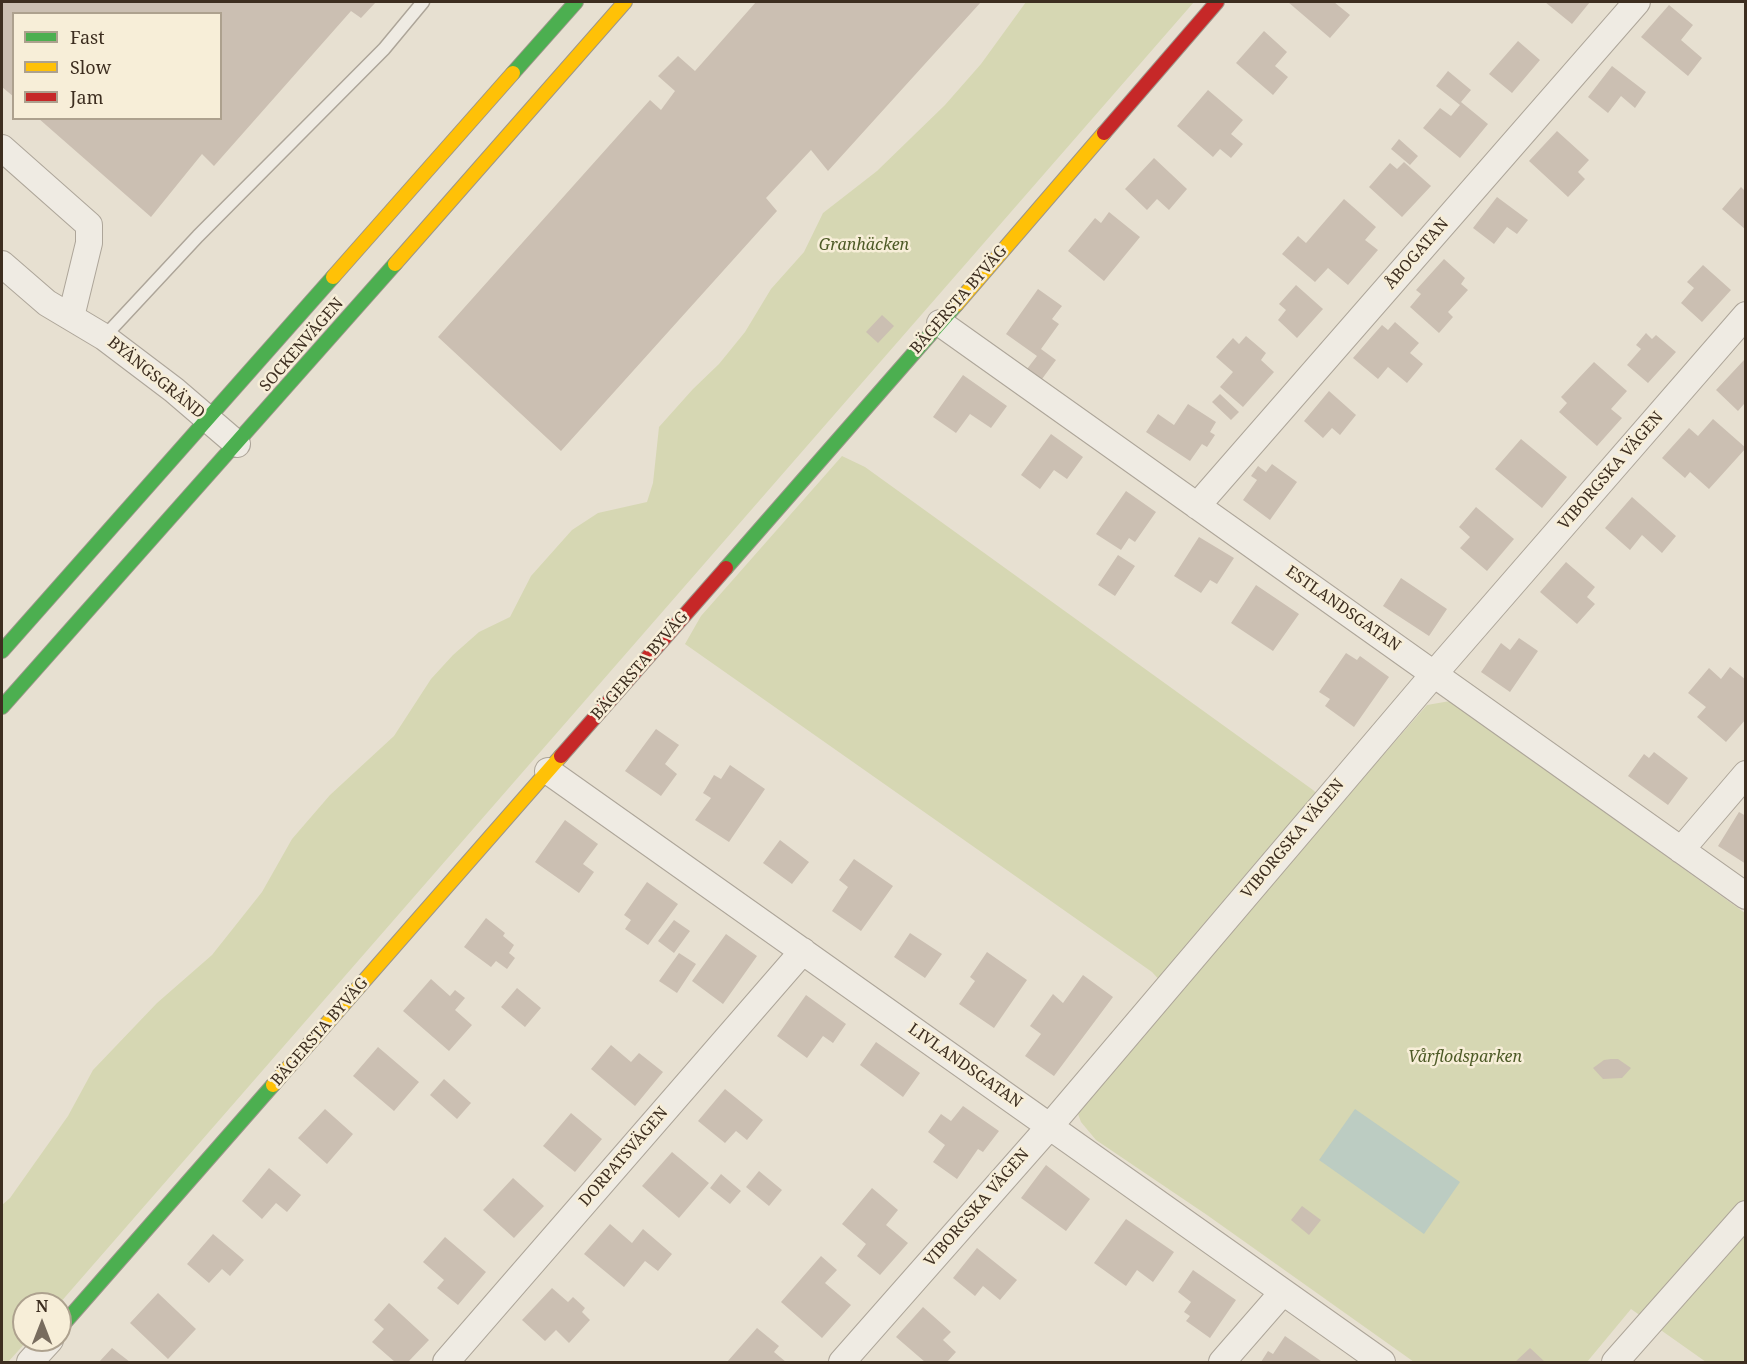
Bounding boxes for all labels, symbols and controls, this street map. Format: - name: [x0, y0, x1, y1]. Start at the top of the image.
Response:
- legend: [12, 12, 222, 120]
- text: Fast: [70, 25, 105, 49]
- text: Slow: [70, 55, 111, 79]
- text: Jam: [70, 85, 104, 109]
- street label: ÅBOGATAN: [1381, 215, 1453, 293]
- park label: Granhäcken: [819, 235, 909, 255]
- street label: BÄGERSTA BYVÄG: [907, 242, 1011, 358]
- street label: SOCKENVÄGEN: [256, 294, 348, 396]
- street label: BYÄNGSGRÄND: [104, 333, 208, 423]
- street label: VIBORGSKA VÄGEN: [1555, 408, 1667, 534]
- street label: ESTLANDSGATAN: [1282, 562, 1404, 656]
- street label: BÄGERSTA BYVÄG: [588, 608, 692, 724]
- street label: VIBORGSKA VÄGEN: [1237, 775, 1349, 903]
- street label: BÄGERSTA BYVÄG: [268, 974, 372, 1090]
- street label: LIVLANDSGATAN: [904, 1020, 1026, 1112]
- park label: Vårflodsparken: [1408, 1047, 1522, 1067]
- street label: DORPATSVÄGEN: [576, 1103, 672, 1211]
- street label: VIBORGSKA VÄGEN: [921, 1145, 1033, 1271]
- north arrow: [12, 1292, 72, 1352]
- text: N: [36, 1295, 48, 1317]

